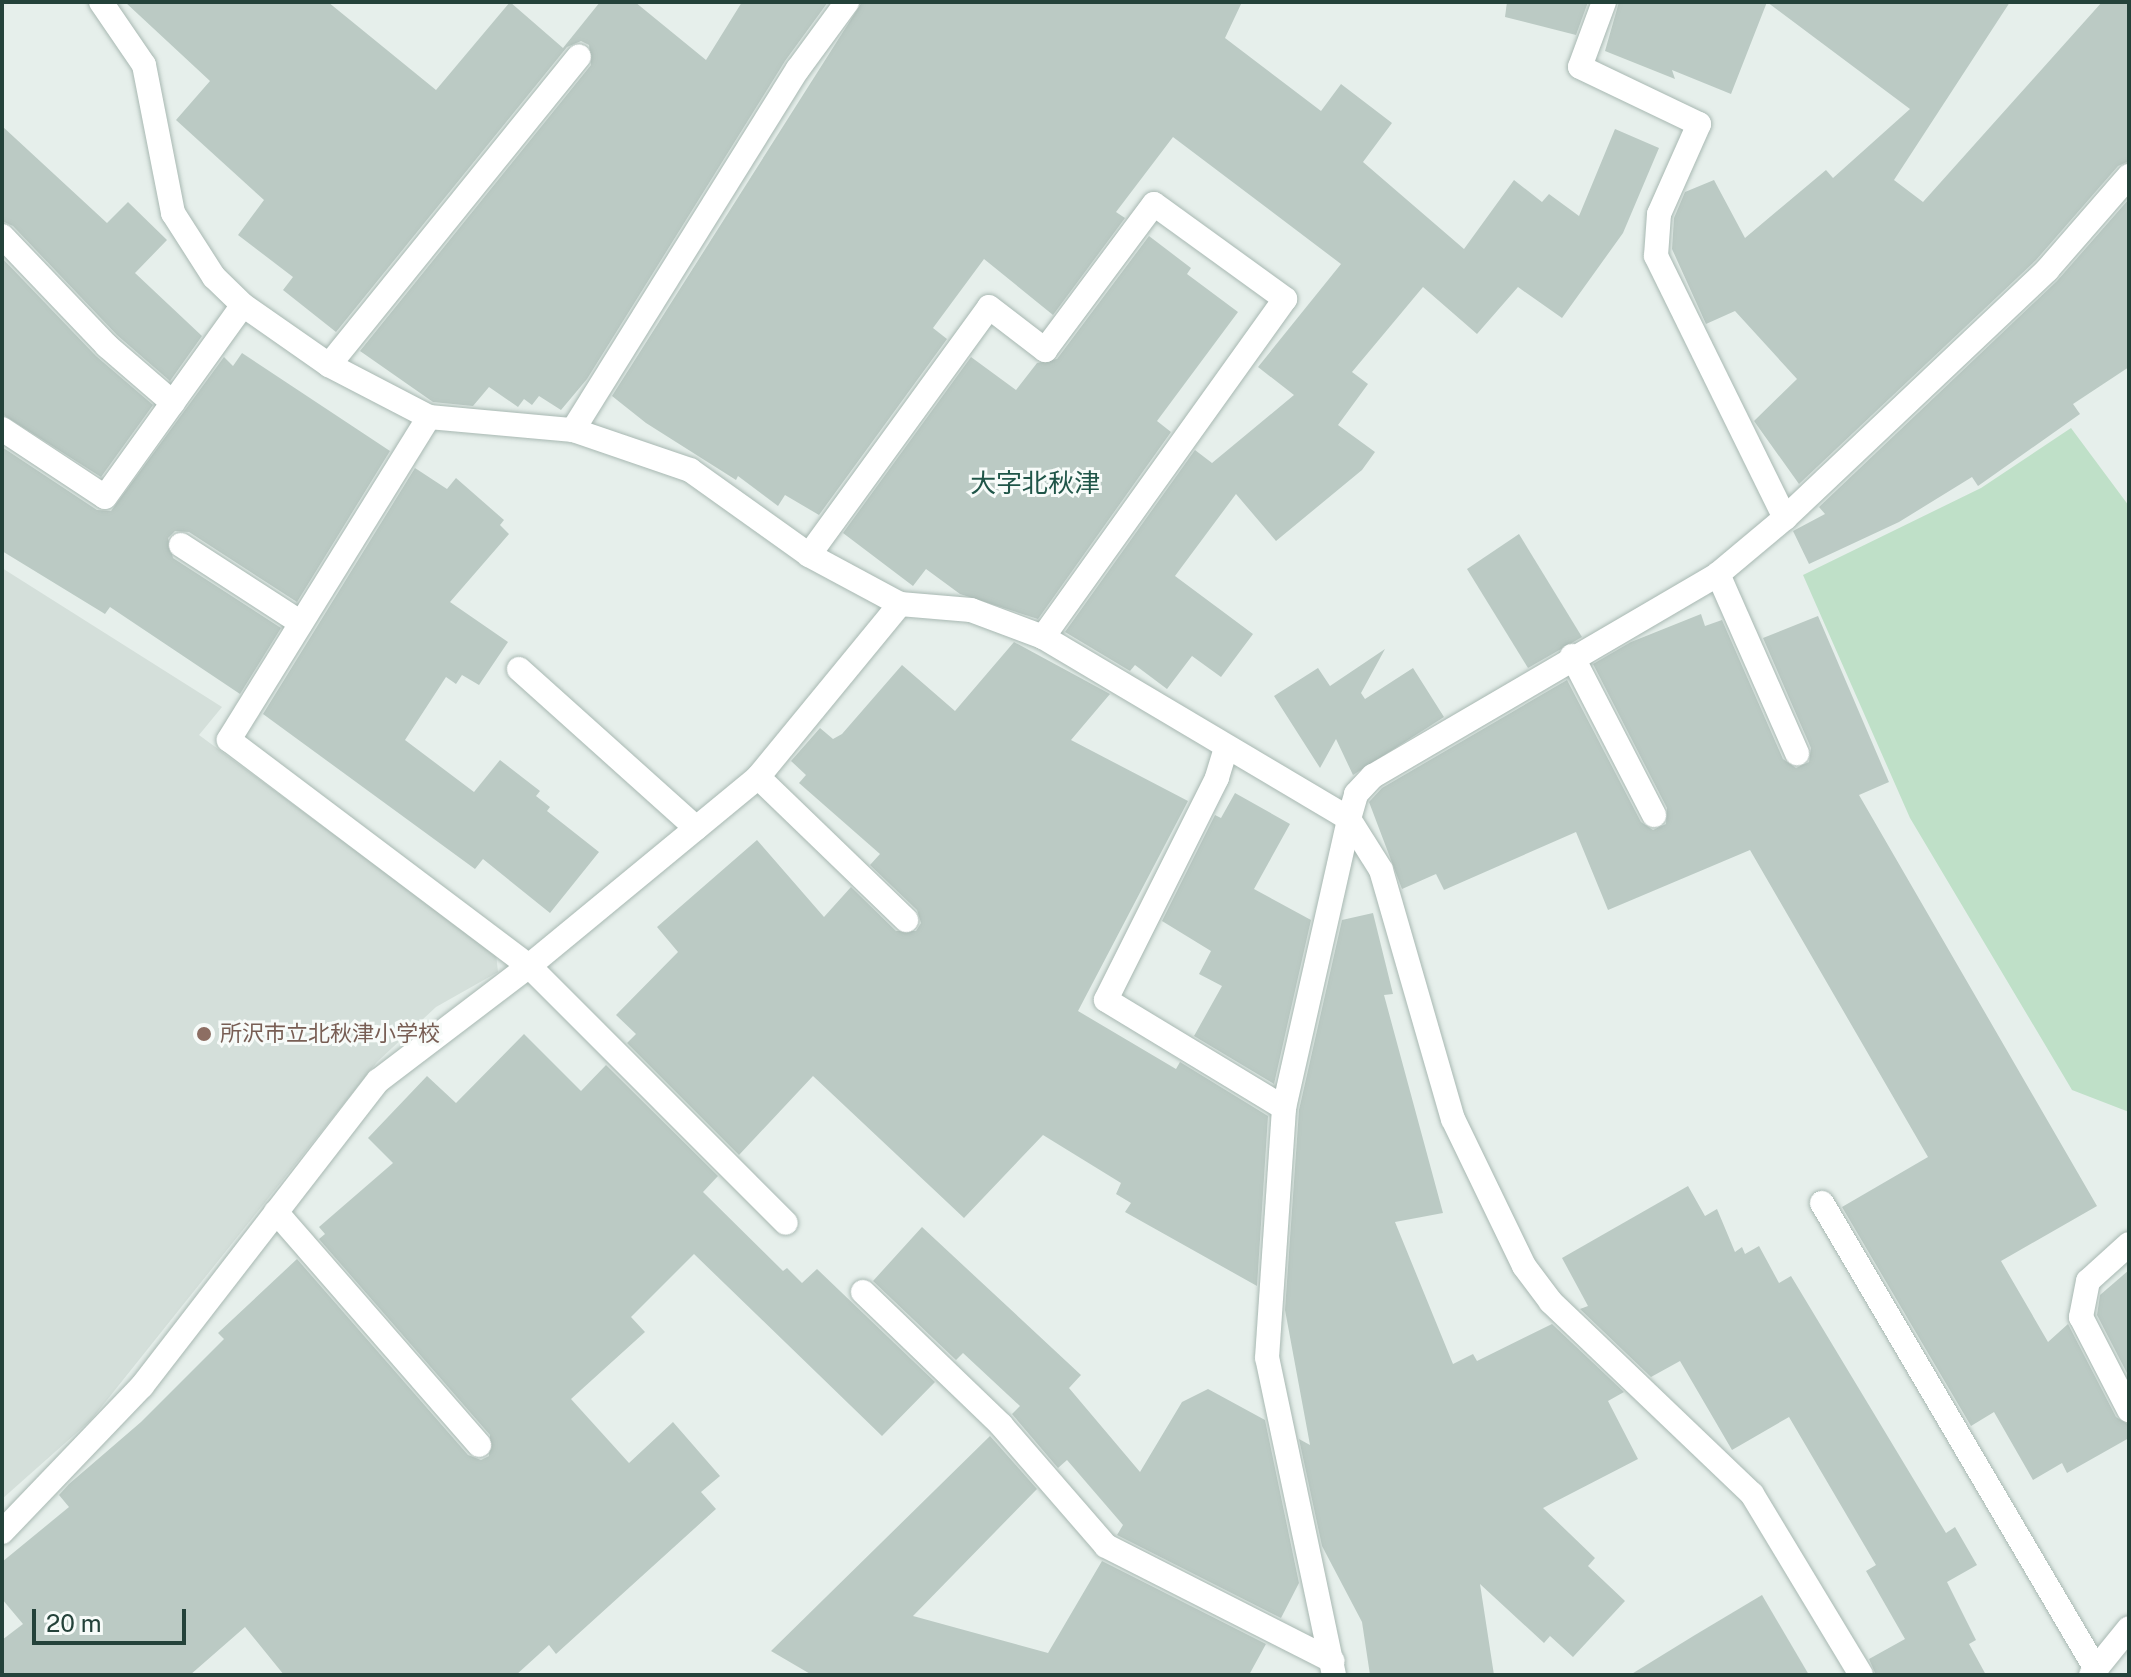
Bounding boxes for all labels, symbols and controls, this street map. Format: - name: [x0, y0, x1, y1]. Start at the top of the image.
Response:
- district label: 大字北秋津: [970, 467, 1100, 499]
- place label: 所沢市立北秋津小学校: [220, 1021, 440, 1047]
- marker: 所沢市立北秋津小学校: [195, 1025, 213, 1043]
- scale bar: [36, 1593, 190, 1643]
- text: 20 m: [46, 1609, 102, 1637]

